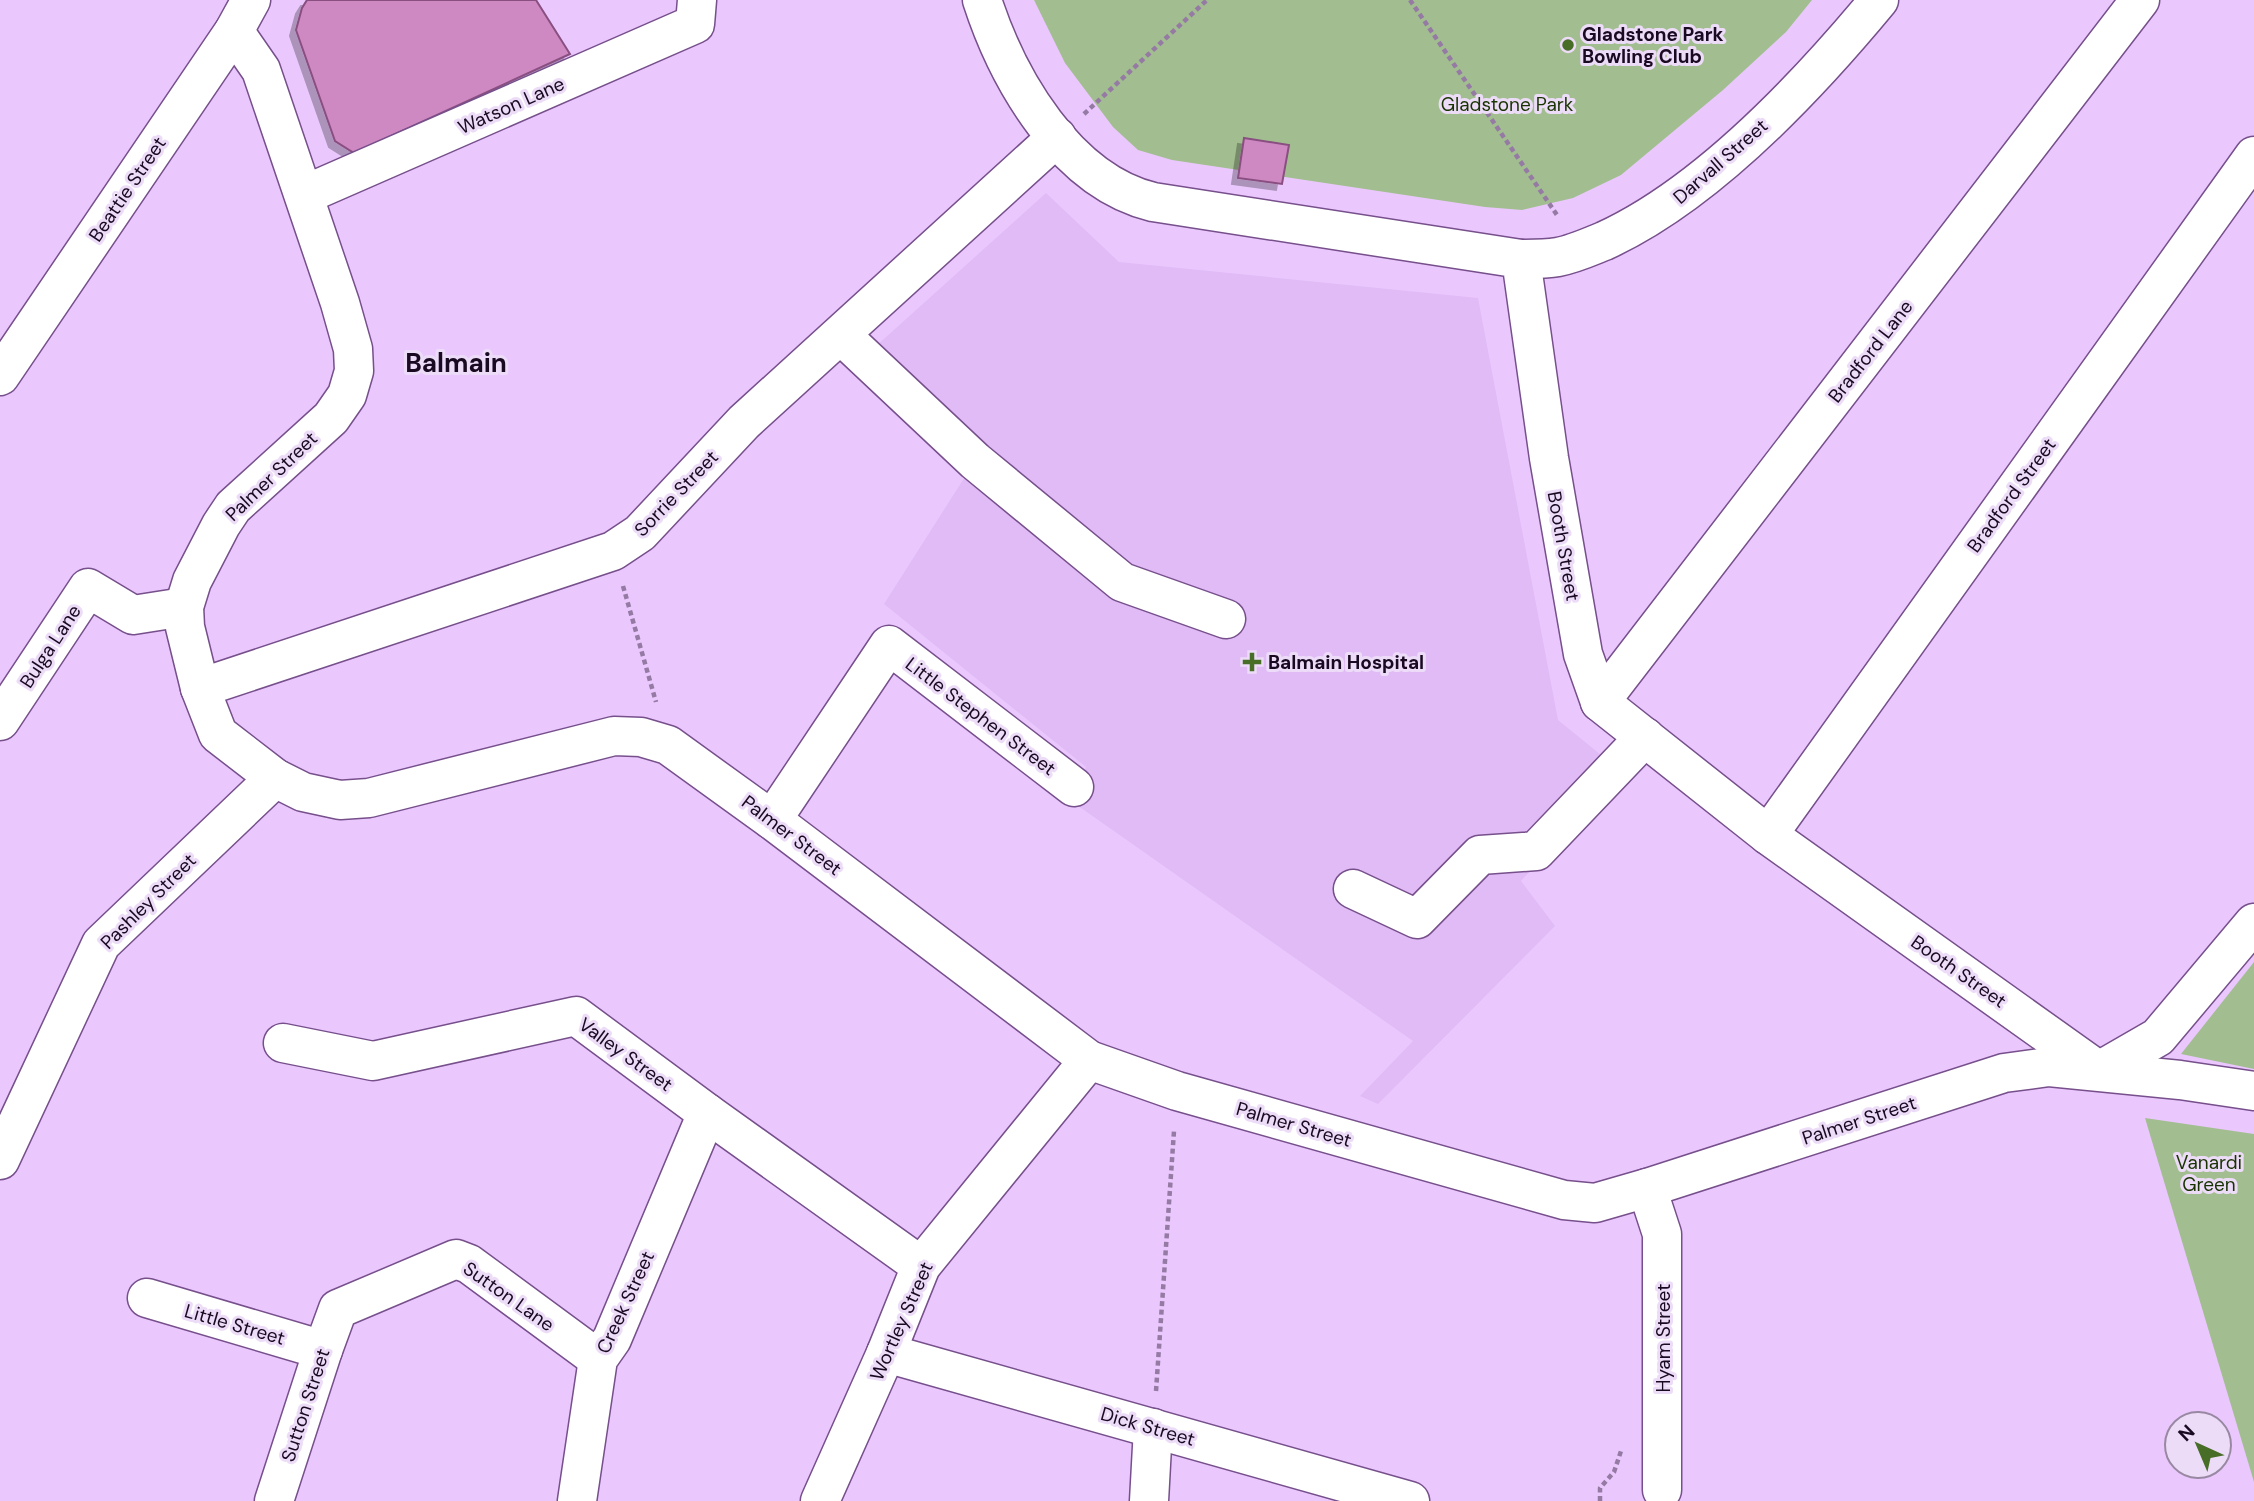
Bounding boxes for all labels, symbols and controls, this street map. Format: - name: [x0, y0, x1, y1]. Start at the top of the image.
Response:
- place label: Gladstone Park Bowling Club: [1582, 22, 1723, 69]
- marker: Gladstone Park Bowling Club: [1560, 37, 1576, 53]
- street label: Watson Lane: [454, 71, 568, 140]
- park label: Gladstone Park: [1441, 92, 1574, 117]
- street label: Darvall Street: [1668, 113, 1773, 209]
- street label: Beattie Street: [83, 132, 172, 247]
- street label: Bradford Lane: [1822, 295, 1918, 408]
- district label: Balmain: [405, 346, 507, 380]
- street label: Palmer Street: [220, 426, 323, 527]
- street label: Bradford Street: [1961, 433, 2061, 557]
- street label: Sorrie Street: [629, 445, 724, 542]
- street label: Booth Street: [1542, 489, 1585, 603]
- street label: Bulga Lane: [14, 600, 87, 693]
- place label: Balmain Hospital: [1268, 650, 1424, 675]
- street label: Little Stephen Street: [901, 652, 1061, 781]
- marker: Balmain Hospital: [1242, 652, 1262, 672]
- street label: Palmer Street: [737, 790, 847, 881]
- street label: Pashley Street: [95, 848, 202, 955]
- street label: Booth Street: [1906, 929, 2011, 1013]
- street label: Valley Street: [574, 1012, 678, 1097]
- street label: Palmer Street: [1799, 1090, 1920, 1151]
- street label: Palmer Street: [1233, 1096, 1354, 1153]
- park label: Vanardi Green: [2176, 1150, 2242, 1197]
- street label: Creek Street: [591, 1247, 660, 1358]
- street label: Sutton Lane: [458, 1256, 559, 1337]
- street label: Wortley Street: [864, 1258, 939, 1384]
- street label: Hyam Street: [1651, 1283, 1676, 1393]
- street label: Little Street: [182, 1298, 288, 1351]
- street label: Sutton Street: [275, 1345, 336, 1465]
- street label: Dick Street: [1098, 1401, 1198, 1452]
- north arrow: [2163, 1410, 2233, 1480]
- text: N: [2173, 1419, 2200, 1447]

